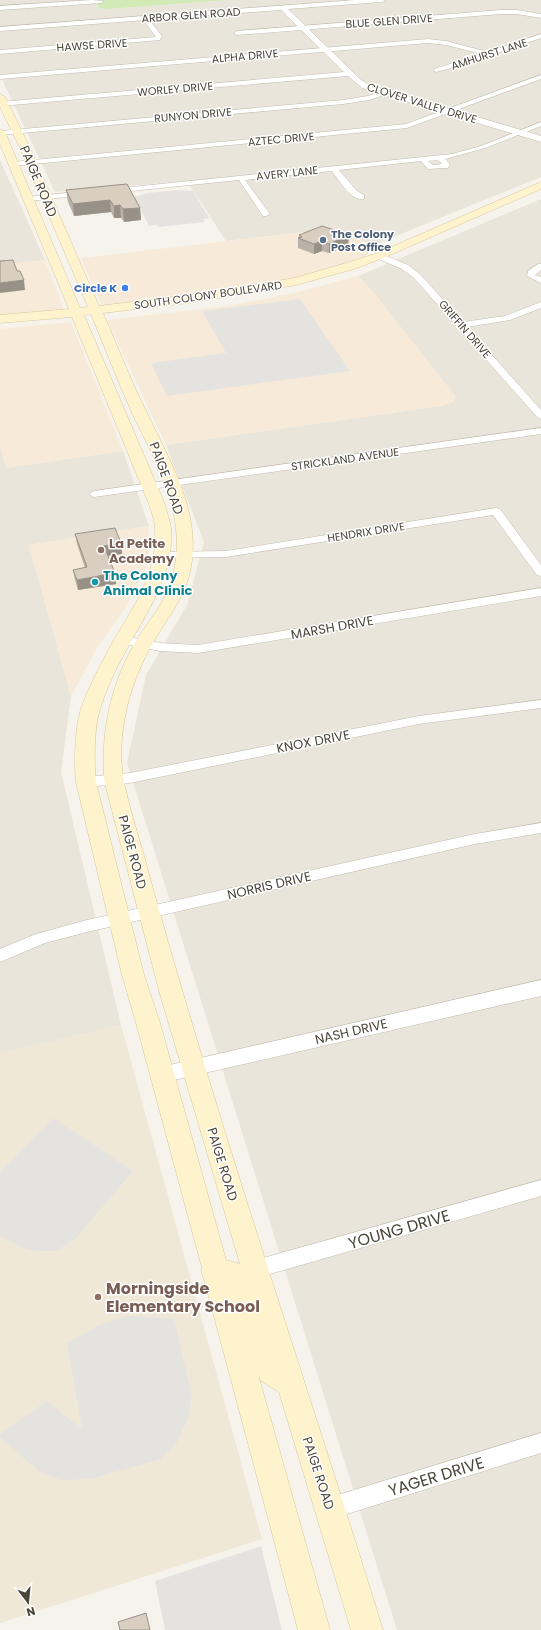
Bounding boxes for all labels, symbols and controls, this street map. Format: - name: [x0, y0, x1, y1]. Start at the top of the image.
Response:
- street label: ARBOR GLEN ROAD: [141, 4, 241, 26]
- street label: BLUE GLEN DRIVE: [345, 10, 433, 32]
- street label: AMHURST LANE: [449, 34, 529, 74]
- street label: HAWSE DRIVE: [56, 35, 128, 55]
- street label: ALPHA DRIVE: [211, 45, 279, 67]
- street label: WORLEY DRIVE: [136, 78, 214, 100]
- street label: CLOVER VALLEY DRIVE: [365, 79, 479, 127]
- street label: RUNYON DRIVE: [154, 104, 232, 126]
- street label: AZTEC DRIVE: [247, 128, 315, 150]
- street label: PAIGE ROAD: [15, 143, 62, 220]
- street label: AVERY LANE: [255, 162, 319, 184]
- place label: The Colony Post Office: [331, 226, 394, 255]
- marker: The Colony Post Office: [318, 235, 328, 245]
- street label: SOUTH COLONY BOULEVARD: [133, 277, 283, 313]
- place label: Circle K: [74, 280, 117, 296]
- marker: Circle K: [120, 283, 130, 293]
- street label: GRIFFIN DRIVE: [435, 296, 495, 362]
- street label: PAIGE ROAD: [145, 439, 188, 517]
- street label: STRICKLAND AVENUE: [290, 444, 400, 474]
- street label: HENDRIX DRIVE: [326, 518, 406, 546]
- place label: La Petite Academy: [109, 534, 175, 568]
- marker: La Petite Academy: [96, 545, 106, 555]
- place label: The Colony Animal Clinic: [103, 566, 193, 600]
- marker: The Colony Animal Clinic: [90, 577, 100, 587]
- street label: MARSH DRIVE: [289, 611, 375, 644]
- street label: KNOX DRIVE: [275, 725, 351, 758]
- street label: PAIGE ROAD: [114, 813, 152, 891]
- street label: NORRIS DRIVE: [225, 867, 313, 904]
- street label: NASH DRIVE: [313, 1014, 389, 1049]
- street label: PAIGE ROAD: [202, 1125, 243, 1203]
- street label: YOUNG DRIVE: [346, 1204, 453, 1255]
- place label: Morningside Elementary School: [106, 1277, 260, 1318]
- marker: Morningside Elementary School: [93, 1292, 103, 1302]
- street label: PAIGE ROAD: [298, 1434, 339, 1512]
- street label: YAGER DRIVE: [386, 1451, 487, 1502]
- north arrow: [8, 1582, 48, 1622]
- text: N: [25, 1603, 37, 1620]

